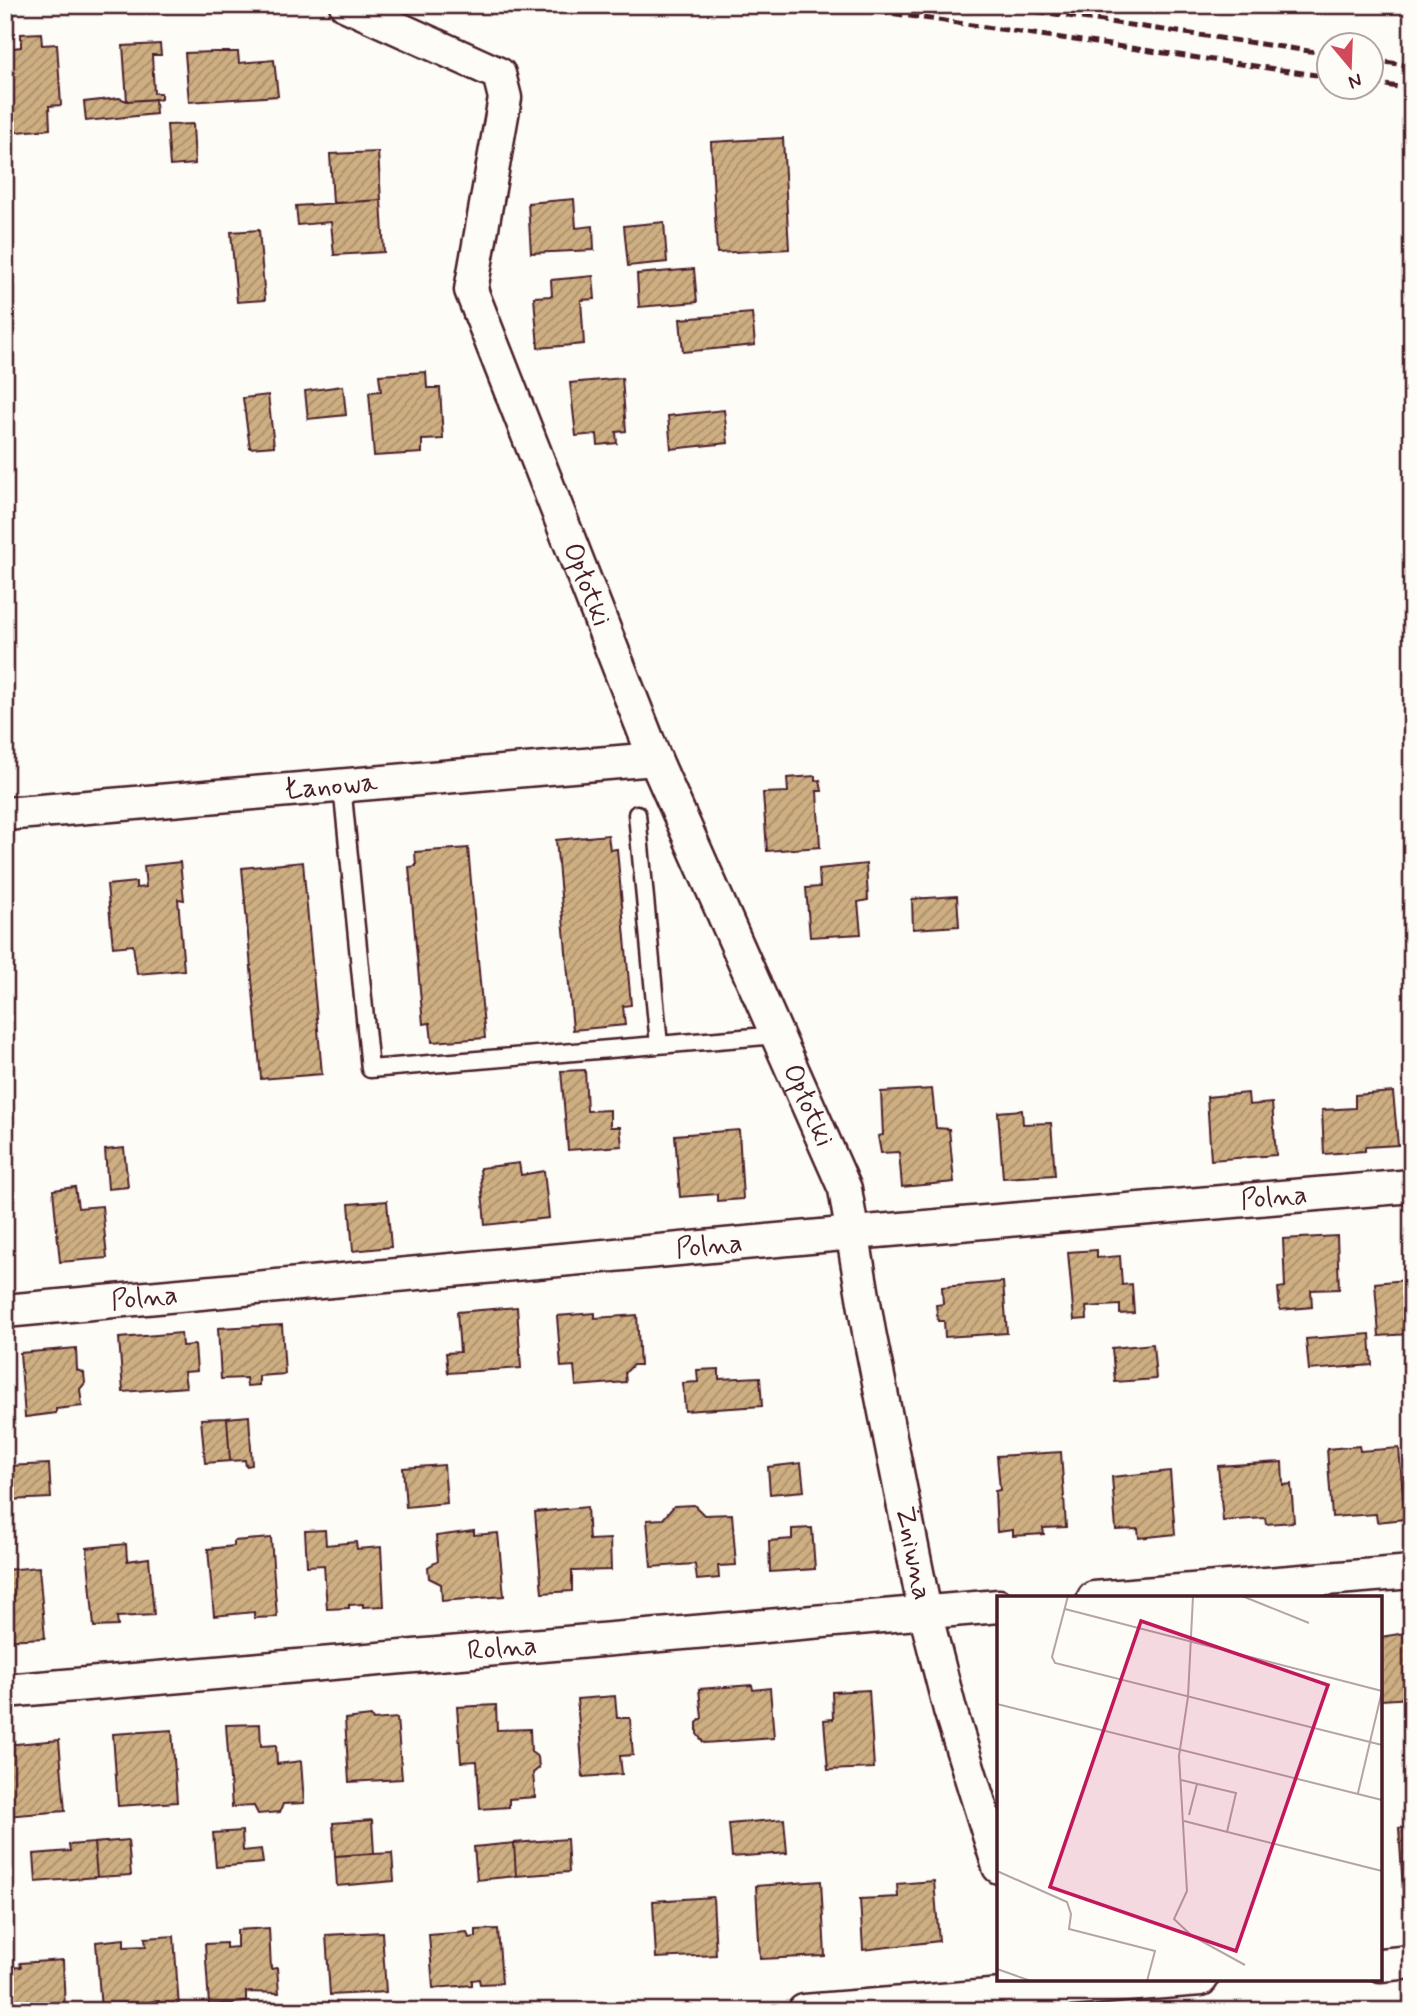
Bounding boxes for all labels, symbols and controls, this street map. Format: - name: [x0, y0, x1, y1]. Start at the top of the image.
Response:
- north arrow: [1316, 32, 1386, 102]
- text: N: [1345, 67, 1365, 95]
- street label: Opłotki: [553, 537, 620, 632]
- street label: Łanowa: [283, 764, 379, 809]
- street label: Opłotki: [773, 1058, 843, 1153]
- street label: Polna: [1239, 1176, 1309, 1219]
- street label: Polna: [674, 1225, 744, 1268]
- street label: Polna: [109, 1277, 179, 1320]
- street label: Żniwna: [886, 1503, 941, 1603]
- inset map: [997, 1596, 1382, 1981]
- street label: Rolna: [466, 1627, 539, 1670]

